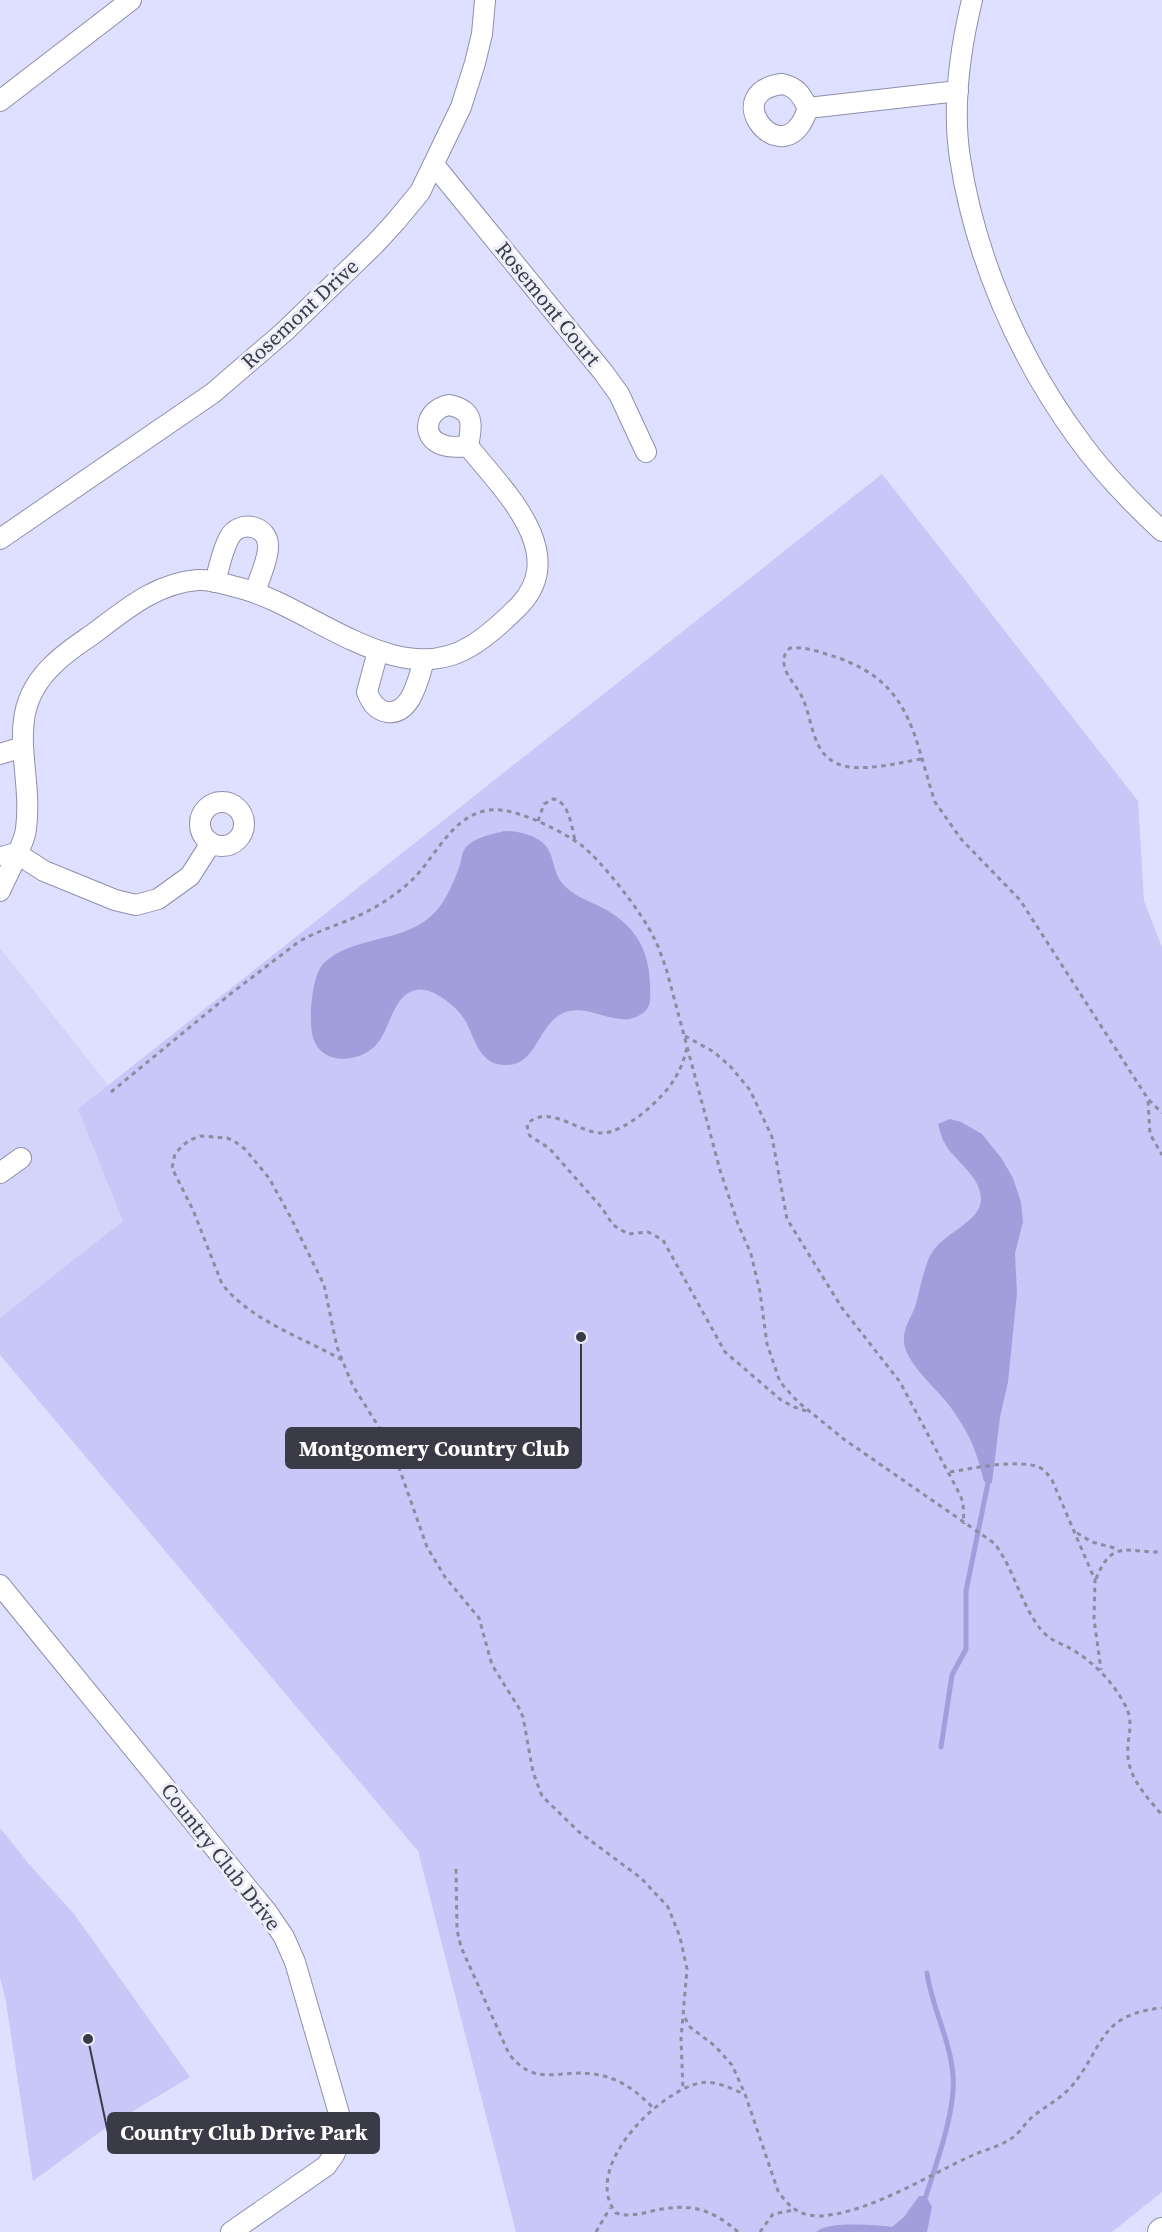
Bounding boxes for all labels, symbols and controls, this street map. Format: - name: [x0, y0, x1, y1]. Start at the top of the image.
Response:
- street label: Rosemont Court: [489, 235, 608, 372]
- street label: Rosemont Drive: [235, 252, 364, 375]
- callout: Montgomery Country Club: [286, 1428, 581, 1468]
- text: Montgomery Country Club: [299, 1433, 569, 1463]
- street label: Country Club Drive: [155, 1777, 288, 1937]
- callout: Country Club Drive Park: [108, 2113, 379, 2153]
- text: Country Club Drive Park: [120, 2117, 369, 2147]

